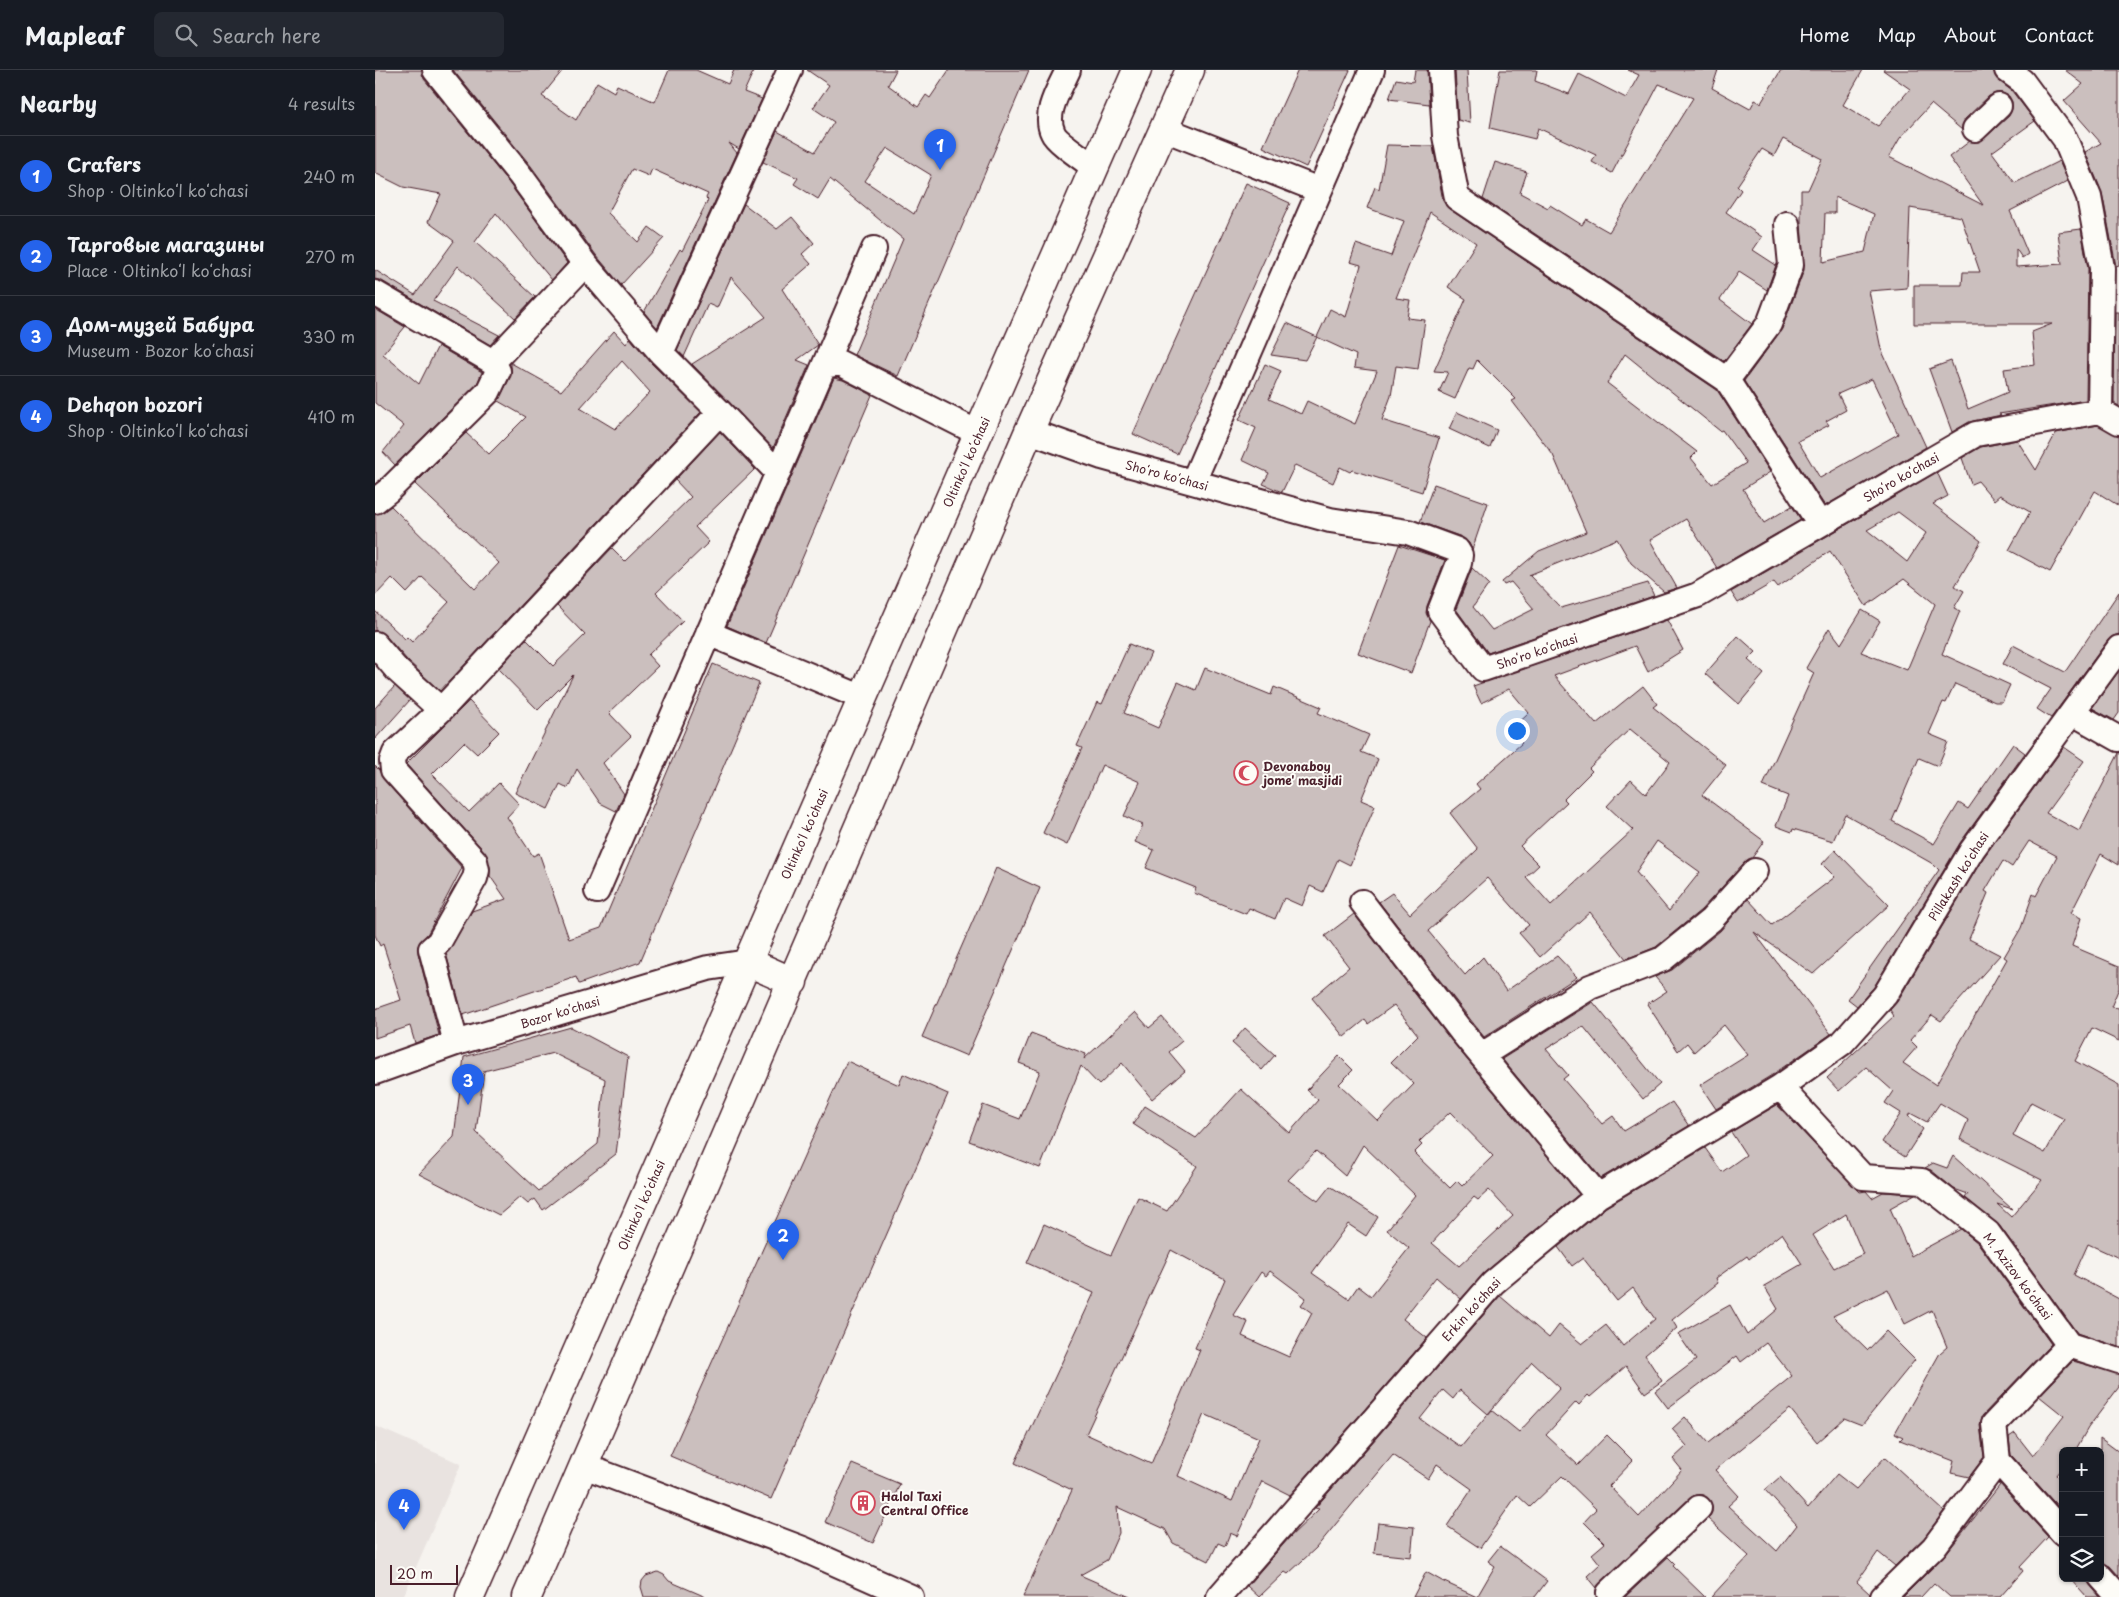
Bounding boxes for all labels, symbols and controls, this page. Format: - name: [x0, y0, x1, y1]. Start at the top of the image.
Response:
- search box: [154, 12, 504, 57]
- text: Mapleaf: [25, 17, 124, 53]
- icon: search: [172, 21, 200, 49]
- text: Search here: [212, 21, 321, 49]
- text: Home: [1799, 21, 1849, 48]
- text: Map: [1877, 21, 1916, 48]
- text: About: [1944, 21, 1996, 48]
- text: Contact: [2024, 21, 2094, 48]
- text: Nearby: [20, 87, 97, 119]
- text: 4 results: [288, 91, 355, 115]
- pin: 1: [924, 129, 956, 170]
- text: Crafers: [67, 150, 141, 178]
- text: 1: [32, 164, 40, 188]
- text: 240 m: [303, 164, 355, 188]
- text: Shop · Oltinkoʻl koʻchasi: [67, 178, 249, 202]
- text: Тарговые магазины: [67, 230, 264, 258]
- text: 2: [30, 244, 42, 268]
- text: 270 m: [305, 244, 355, 268]
- text: Place · Oltinkoʻl koʻchasi: [67, 258, 252, 282]
- text: Дом-музей Бабура: [67, 310, 254, 338]
- text: 3: [31, 324, 41, 348]
- text: 330 m: [302, 324, 355, 348]
- text: Museum · Bozor koʻchasi: [67, 338, 254, 362]
- text: Dehqon bozori: [67, 390, 203, 418]
- text: 4: [31, 404, 41, 428]
- text: 410 m: [307, 404, 355, 428]
- street label: Oltinkoʻl koʻchasi: [938, 414, 994, 510]
- text: Shop · Oltinkoʻl koʻchasi: [67, 418, 249, 442]
- street label: Shoʻro koʻchasi: [1860, 448, 1942, 506]
- street label: Shoʻro koʻchasi: [1124, 455, 1210, 495]
- street label: Shoʻro koʻchasi: [1494, 629, 1580, 673]
- your location: [1504, 718, 1530, 744]
- place label: Devonaboy jome' masjidi: [1261, 757, 1343, 789]
- mosque icon: Devonaboy jome' masjidi: [1233, 760, 1259, 786]
- street label: Oltinkoʻl koʻchasi: [776, 786, 832, 882]
- street label: Pillakash koʻchasi: [1923, 828, 1993, 924]
- street label: Bozor koʻchasi: [518, 991, 602, 1033]
- pin: 3: [452, 1064, 484, 1105]
- street label: Oltinkoʻl koʻchasi: [613, 1157, 669, 1253]
- pin: 2: [767, 1219, 799, 1260]
- street label: M. Azizov koʻchasi: [1979, 1229, 2057, 1323]
- street label: Erkin koʻchasi: [1437, 1273, 1505, 1345]
- map controls: [2059, 1447, 2104, 1582]
- button: +: [2059, 1447, 2104, 1492]
- place label: Halol Taxi Central Office: [881, 1487, 969, 1519]
- pin: 4: [388, 1489, 420, 1530]
- building icon: Halol Taxi Central Office: [850, 1490, 876, 1516]
- button: −: [2059, 1492, 2104, 1537]
- button: layers: [2059, 1537, 2104, 1582]
- scale bar: [390, 1562, 457, 1585]
- text: 20 m: [397, 1563, 433, 1584]

